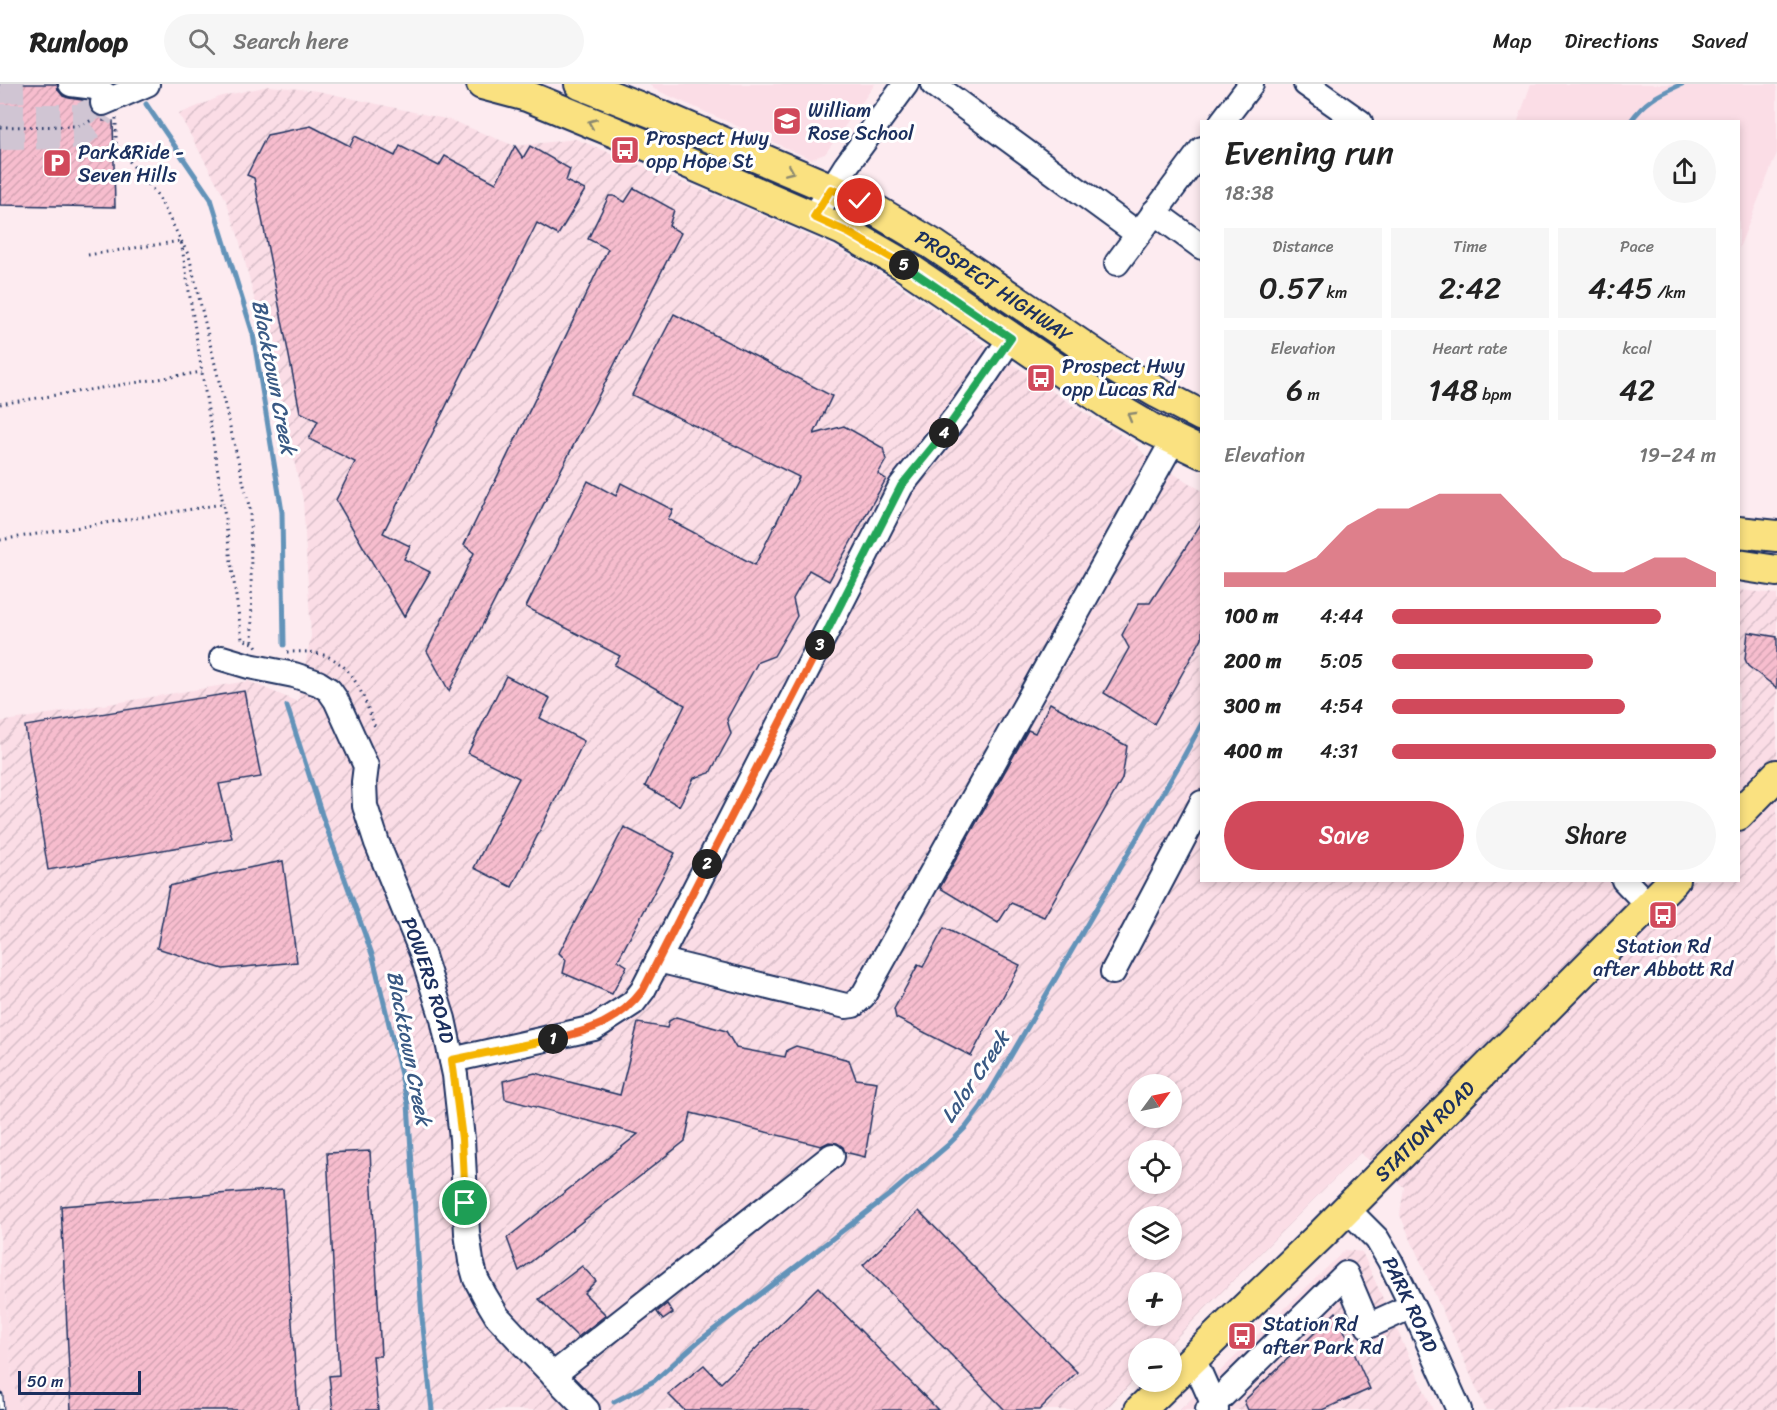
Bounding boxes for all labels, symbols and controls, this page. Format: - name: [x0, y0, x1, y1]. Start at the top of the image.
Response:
- search box: [164, 14, 584, 68]
- text: Runloop: [30, 17, 128, 66]
- text: Search here: [233, 22, 349, 61]
- text: Map: [1493, 22, 1531, 60]
- text: Directions: [1564, 22, 1659, 60]
- text: Saved: [1692, 22, 1747, 60]
- icon: search: [185, 25, 218, 58]
- place label: William Rose School: [808, 93, 915, 151]
- school or university icon: William Rose School: [771, 105, 803, 137]
- one-way arrow: [588, 118, 599, 130]
- place label: Prospect Hwy opp Hope St: [646, 121, 769, 179]
- text: Evening run: [1224, 124, 1394, 182]
- bus stop icon: Prospect Hwy opp Hope St: [609, 134, 641, 166]
- place label: Park&Ride - Seven Hills: [78, 135, 184, 193]
- button: share: [1653, 140, 1716, 203]
- parking icon: Park&Ride - Seven Hills: [41, 147, 73, 179]
- one-way arrow: [784, 164, 795, 176]
- pin: [834, 175, 885, 226]
- text: 18:38: [1224, 176, 1274, 211]
- icon: check: [843, 184, 876, 217]
- street label: PROSPECT HIGHWAY: [908, 220, 1080, 353]
- text: Distance: [1273, 232, 1333, 261]
- text: Time: [1453, 232, 1487, 261]
- text: Pace: [1620, 232, 1654, 261]
- pin: 5: [889, 250, 919, 280]
- text: 5: [899, 250, 909, 279]
- text: 0.57: [1259, 261, 1322, 315]
- text: 2:42: [1439, 261, 1501, 315]
- text: 4:45: [1588, 261, 1653, 315]
- text: km: [1322, 278, 1347, 307]
- text: /km: [1653, 278, 1686, 307]
- water label: Blacktown Creek: [240, 297, 308, 460]
- text: Elevation: [1271, 334, 1335, 363]
- text: Heart rate: [1432, 334, 1508, 363]
- text: kcal: [1622, 334, 1652, 363]
- place label: Prospect Hwy opp Lucas Rd: [1062, 349, 1185, 407]
- bus stop icon: Prospect Hwy opp Lucas Rd: [1025, 362, 1057, 394]
- text: 6: [1286, 363, 1303, 417]
- text: 148: [1428, 363, 1478, 417]
- text: 42: [1619, 363, 1655, 417]
- text: m: [1303, 380, 1320, 409]
- text: bpm: [1478, 380, 1512, 409]
- one-way arrow: [1127, 412, 1137, 423]
- pin: 4: [929, 418, 959, 448]
- text: 4: [939, 418, 949, 447]
- text: Elevation: [1224, 438, 1305, 473]
- text: 19–24 m: [1639, 438, 1716, 473]
- text: 100 m: [1224, 599, 1278, 634]
- text: 4:44: [1320, 599, 1364, 634]
- pin: 3: [805, 630, 835, 660]
- text: 3: [816, 630, 824, 659]
- text: 200 m: [1224, 644, 1281, 679]
- text: 5:05: [1320, 644, 1363, 679]
- text: 300 m: [1224, 689, 1281, 724]
- text: 4:54: [1320, 689, 1363, 724]
- text: 400 m: [1224, 734, 1282, 769]
- text: 4:31: [1320, 734, 1358, 769]
- button: Save: [1224, 801, 1464, 870]
- button: Share: [1476, 801, 1716, 870]
- pin: 2: [692, 849, 722, 879]
- text: 2: [702, 849, 712, 878]
- bus stop icon: Station Rd after Abbott Rd: [1647, 899, 1679, 931]
- street label: POWERS ROAD: [391, 912, 465, 1047]
- place label: Station Rd after Abbott Rd: [1593, 929, 1734, 987]
- water label: Blacktown Creek: [375, 968, 443, 1131]
- water label: Lalor Creek: [930, 1021, 1022, 1131]
- pin: 1: [538, 1024, 568, 1054]
- text: 1: [550, 1024, 556, 1053]
- street label: STATION ROAD: [1366, 1072, 1484, 1190]
- north arrow: [1128, 1074, 1182, 1128]
- map controls: [1128, 1074, 1182, 1392]
- button: locate: [1128, 1140, 1182, 1194]
- pin: [439, 1177, 490, 1228]
- icon: arrive: [448, 1186, 481, 1219]
- button: layers: [1128, 1206, 1182, 1260]
- street label: PARK ROAD: [1372, 1250, 1448, 1358]
- button: +: [1128, 1272, 1182, 1326]
- place label: Station Rd after Park Rd: [1263, 1307, 1384, 1365]
- bus stop icon: Station Rd after Park Rd: [1226, 1320, 1258, 1352]
- button: −: [1128, 1338, 1182, 1392]
- text: 50 m: [27, 1367, 63, 1396]
- scale bar: [18, 1368, 141, 1396]

